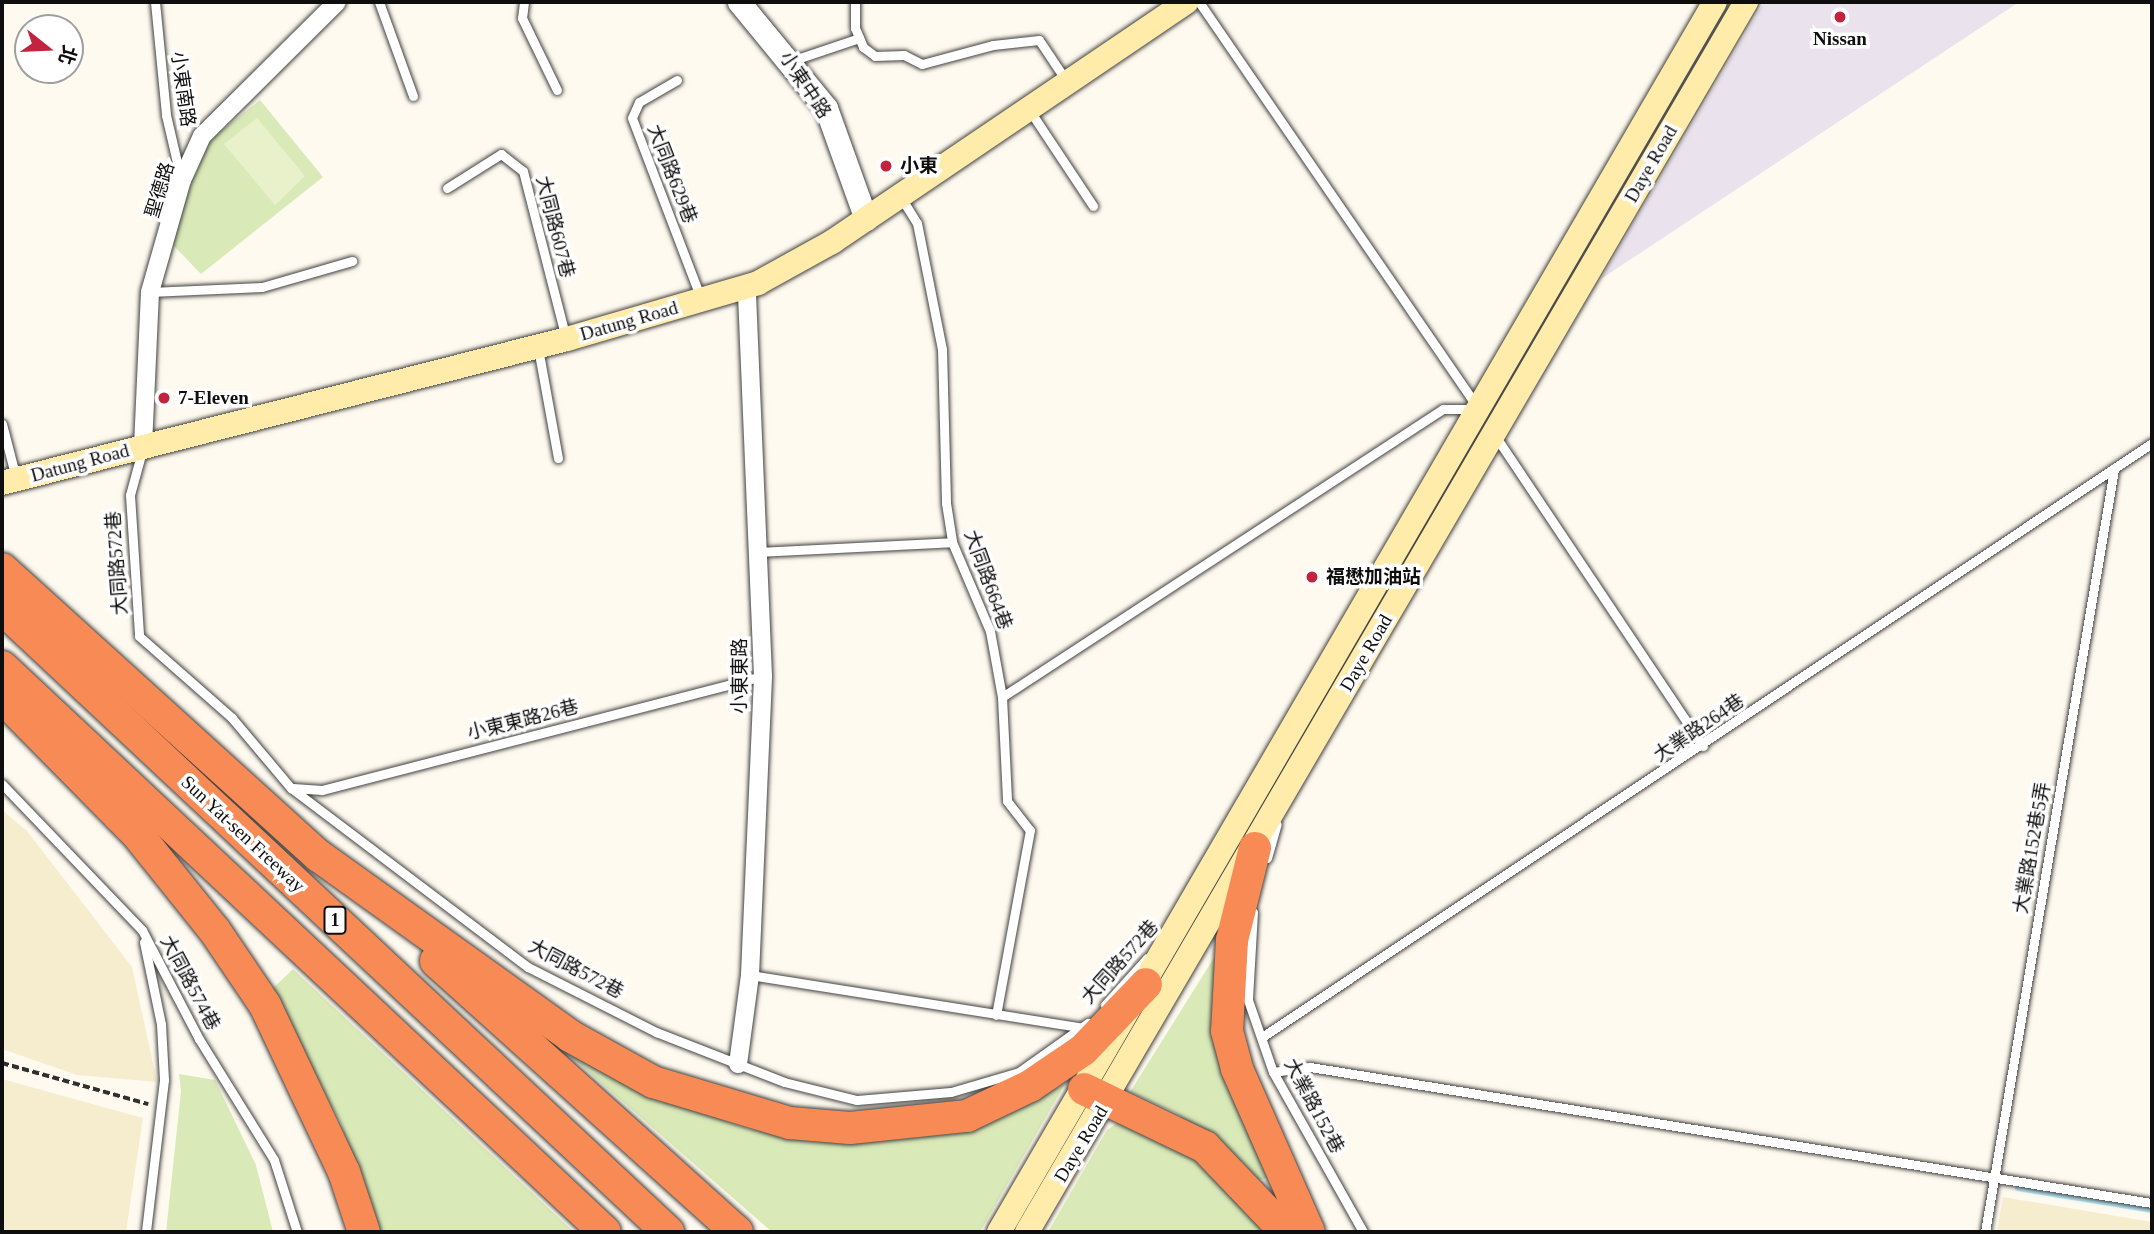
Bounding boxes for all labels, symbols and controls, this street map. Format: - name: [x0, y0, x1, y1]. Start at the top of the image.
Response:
- marker: Nissan: [1832, 9, 1848, 25]
- north arrow: [14, 14, 84, 84]
- place label: Nissan: [1813, 28, 1867, 50]
- text: 北: [55, 43, 80, 67]
- street label: 小東中路: [774, 47, 836, 123]
- street label: 小東南路: [166, 50, 200, 128]
- street label: 大同路629巷: [643, 121, 701, 227]
- street label: Daye Road: [1620, 122, 1682, 206]
- place label: 小東: [900, 155, 938, 177]
- marker: 小東: [878, 158, 894, 174]
- street label: 聖德路: [141, 159, 179, 221]
- street label: 大同路607巷: [531, 174, 579, 280]
- street label: Datung Road: [577, 296, 681, 346]
- place label: 7-Eleven: [178, 387, 249, 409]
- marker: 7-Eleven: [156, 390, 172, 406]
- street label: Datung Road: [28, 439, 132, 487]
- street label: 大同路572巷: [102, 510, 132, 616]
- street label: 大同路664巷: [959, 527, 1017, 633]
- place label: 福懋加油站: [1326, 566, 1421, 588]
- marker: 福懋加油站: [1304, 569, 1320, 585]
- street label: Daye Road: [1335, 611, 1397, 695]
- street label: 小東東路: [729, 638, 751, 714]
- street label: 大業路264巷: [1649, 689, 1749, 767]
- street label: 小東東路26巷: [465, 695, 581, 745]
- street label: Sun Yat-sen Freeway: [176, 771, 310, 897]
- street label: 大業路152巷5弄: [2009, 781, 2055, 915]
- road number: 1: [323, 905, 347, 934]
- street label: 大同路572巷: [1077, 916, 1163, 1008]
- street label: 大同路574巷: [155, 932, 225, 1034]
- street label: 大同路572巷: [525, 934, 627, 1004]
- street label: 大業路152巷: [1279, 1055, 1349, 1157]
- street label: Daye Road: [1049, 1102, 1113, 1186]

